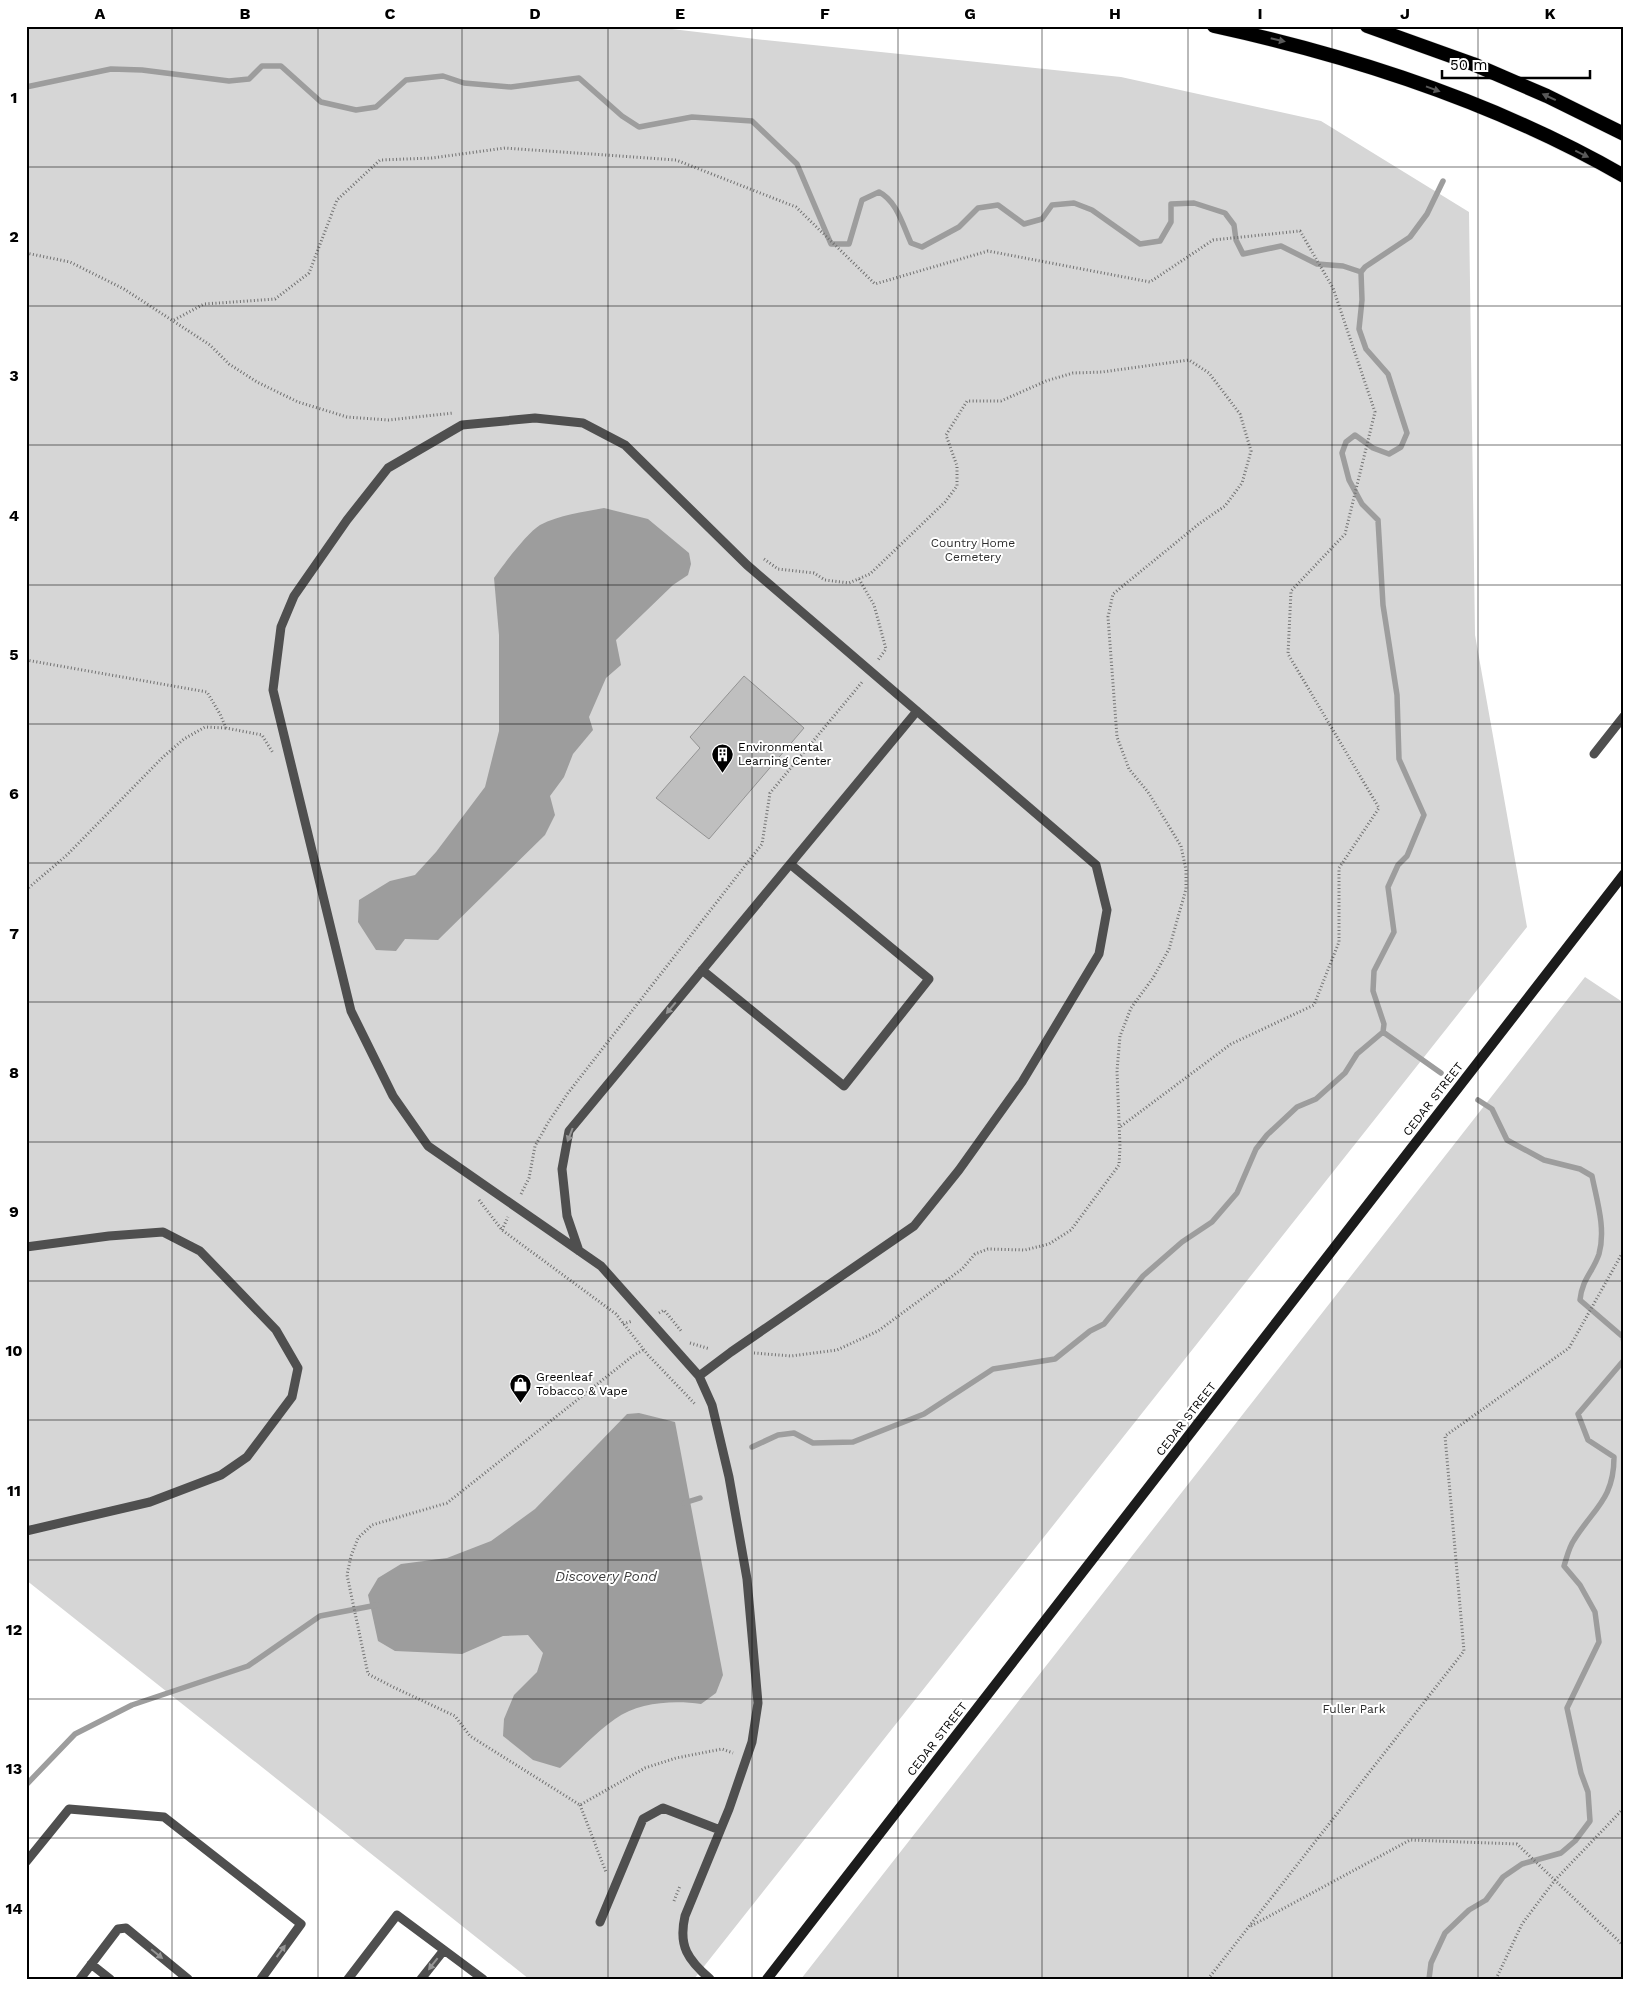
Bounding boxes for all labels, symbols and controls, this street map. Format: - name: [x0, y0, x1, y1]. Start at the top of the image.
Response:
- text: A: [95, 4, 106, 23]
- text: B: [240, 4, 251, 23]
- text: C: [385, 4, 396, 23]
- text: D: [529, 4, 541, 23]
- text: E: [675, 4, 685, 23]
- text: F: [820, 4, 830, 23]
- text: G: [964, 4, 976, 23]
- text: H: [1109, 4, 1121, 23]
- text: I: [1257, 4, 1263, 23]
- text: J: [1400, 4, 1410, 23]
- text: K: [1544, 4, 1556, 23]
- one-way arrow: [1271, 36, 1286, 44]
- scale bar: [1442, 48, 1590, 80]
- text: 50 m: [1450, 56, 1487, 74]
- one-way arrow: [1426, 86, 1441, 93]
- text: 1: [11, 88, 17, 107]
- one-way arrow: [1542, 92, 1556, 100]
- one-way arrow: [1575, 150, 1589, 158]
- text: 2: [9, 227, 19, 246]
- text: 3: [9, 366, 19, 385]
- text: 4: [9, 506, 19, 525]
- park label: Country Home Cemetery: [931, 536, 1015, 564]
- text: 5: [9, 645, 19, 664]
- place label: Environmental Learning Center: [738, 740, 832, 768]
- building icon: Environmental Learning Center: [710, 742, 734, 773]
- text: 6: [9, 784, 19, 803]
- text: 7: [9, 924, 19, 943]
- one-way arrow: [666, 1001, 677, 1014]
- street label: CEDAR STREET: [1400, 1059, 1466, 1139]
- text: 8: [9, 1063, 19, 1082]
- one-way arrow: [566, 1128, 574, 1143]
- text: 9: [9, 1202, 19, 1221]
- text: 10: [5, 1341, 23, 1360]
- place label: Greenleaf Tobacco & Vape: [536, 1370, 628, 1398]
- shop icon: Greenleaf Tobacco & Vape: [508, 1372, 532, 1403]
- street label: CEDAR STREET: [1153, 1379, 1219, 1459]
- text: 11: [7, 1481, 21, 1500]
- water label: Discovery Pond: [555, 1568, 657, 1584]
- text: 12: [6, 1620, 22, 1639]
- street label: CEDAR STREET: [904, 1699, 970, 1779]
- park label: Fuller Park: [1322, 1702, 1386, 1716]
- text: 13: [6, 1759, 22, 1778]
- text: 14: [5, 1899, 23, 1918]
- one-way arrow: [276, 1944, 286, 1958]
- one-way arrow: [150, 1948, 163, 1959]
- one-way arrow: [427, 1957, 438, 1970]

